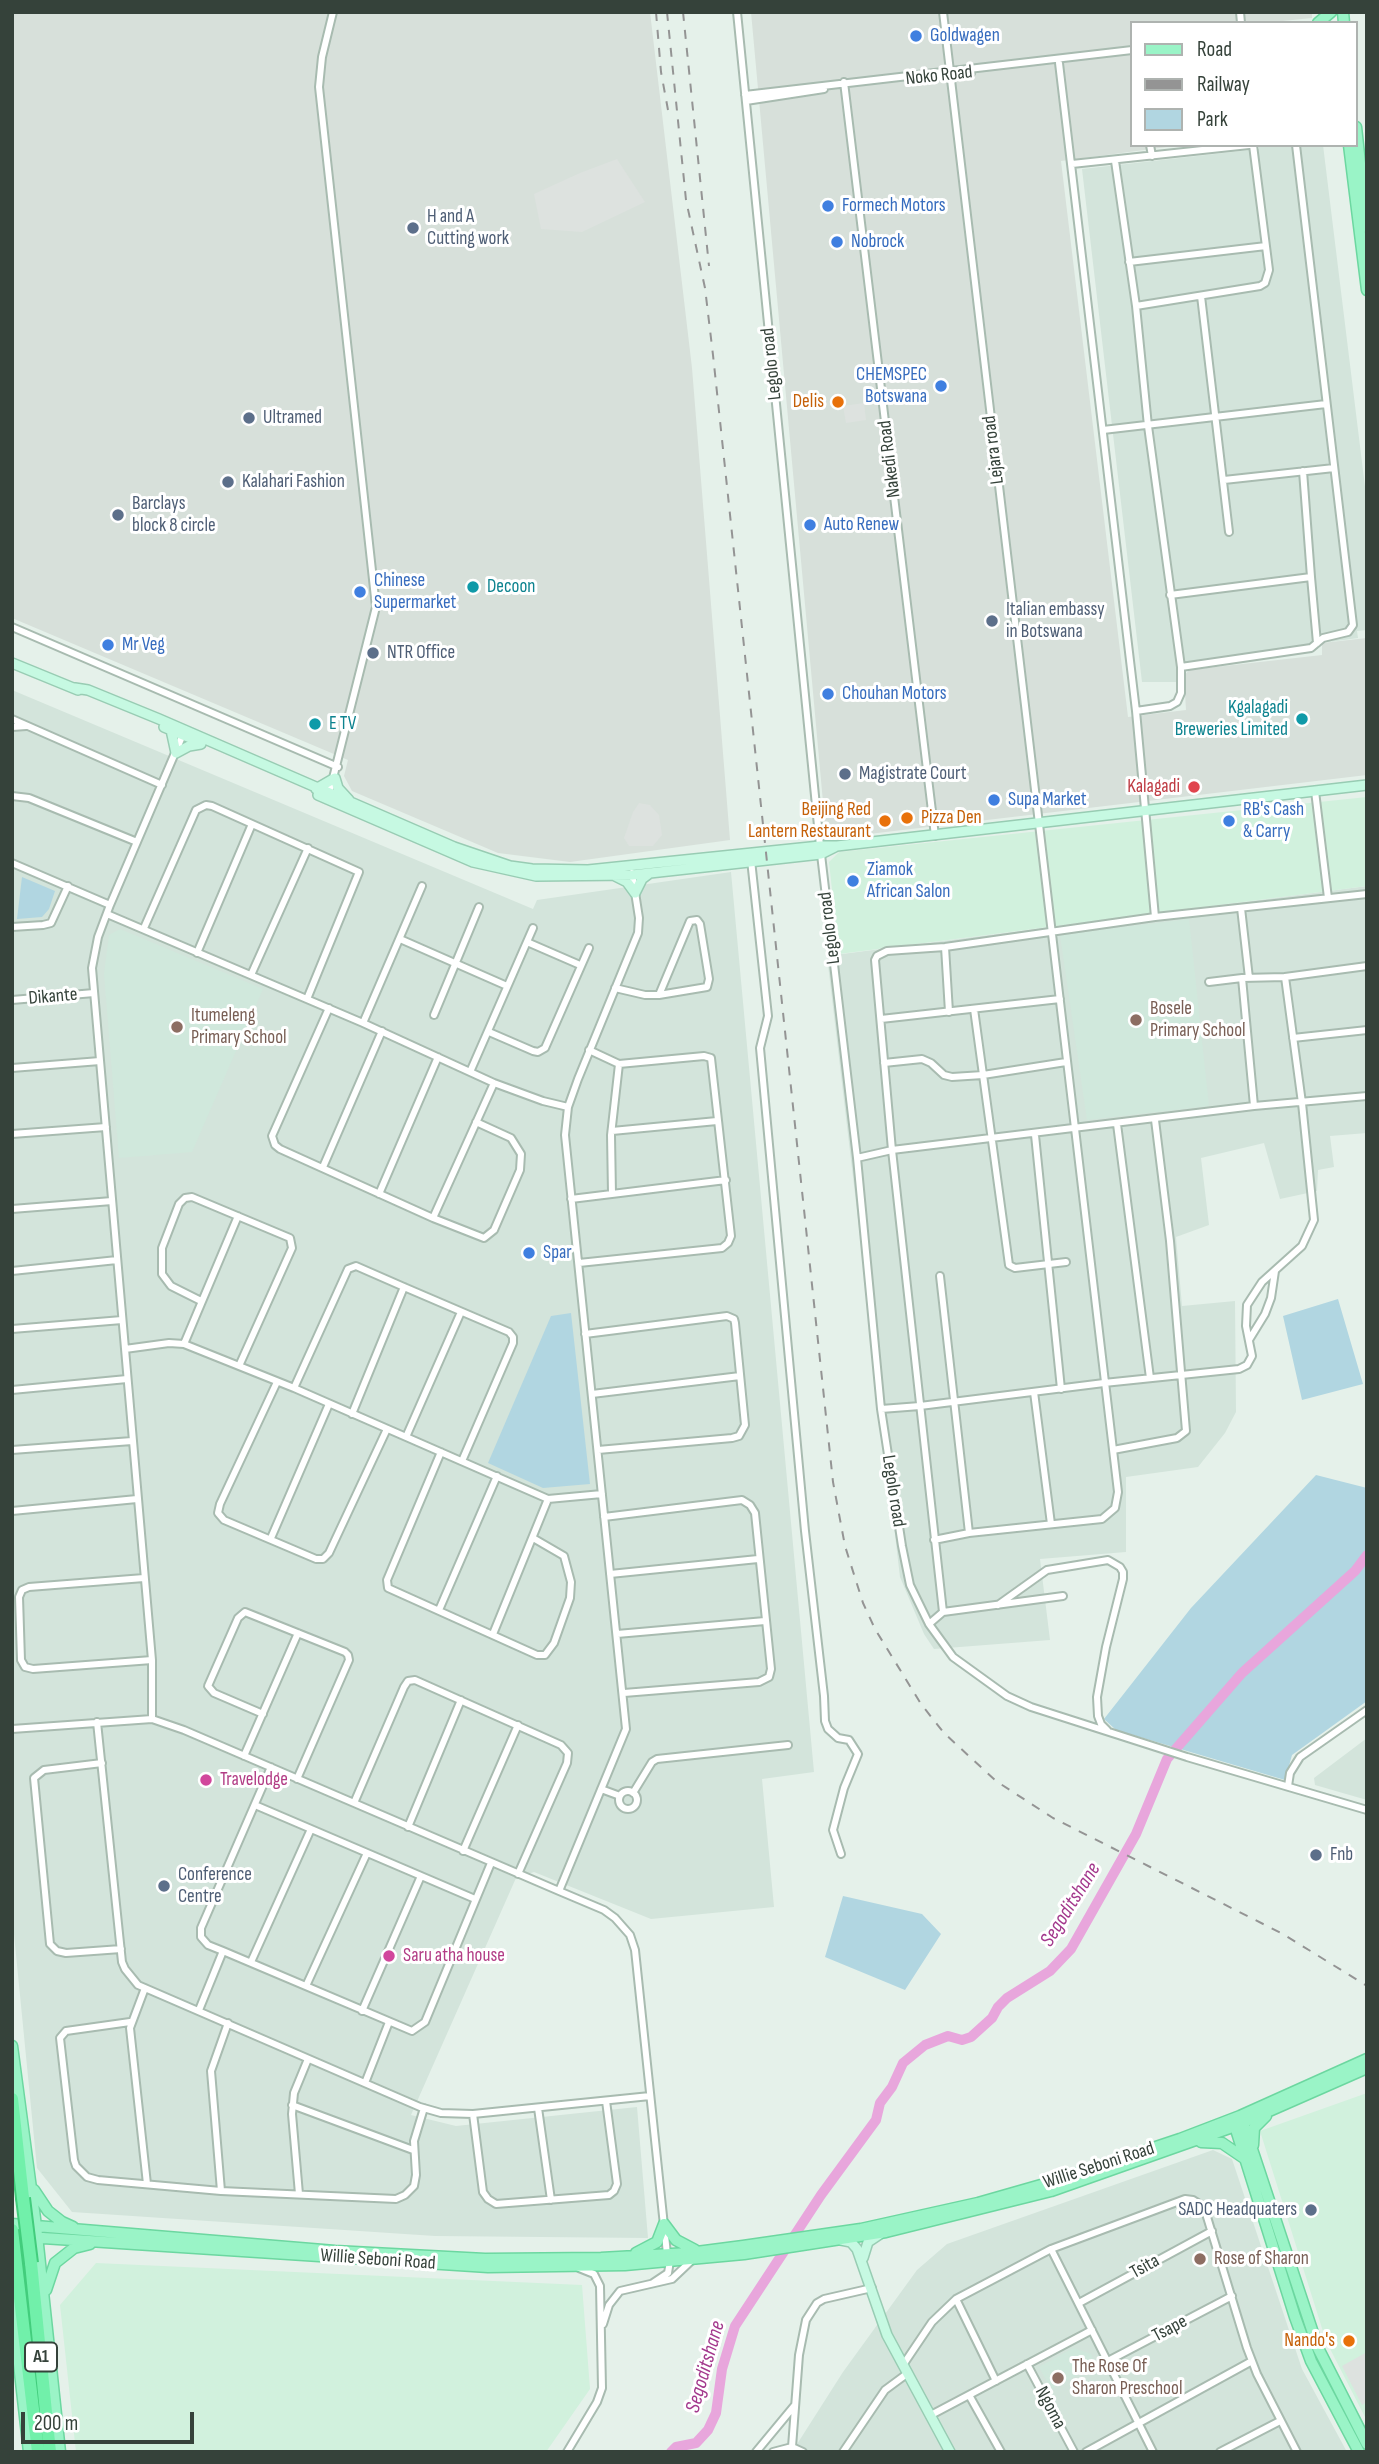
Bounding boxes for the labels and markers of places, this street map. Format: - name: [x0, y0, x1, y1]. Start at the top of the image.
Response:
- place label: Goldwagen: [930, 25, 1000, 47]
- marker: Goldwagen: [908, 28, 924, 44]
- place label: Formech Motors: [842, 195, 946, 217]
- marker: Formech Motors: [820, 198, 836, 214]
- place label: H and A Cutting work: [427, 206, 509, 250]
- marker: H and A Cutting work: [405, 220, 421, 236]
- place label: Nobrock: [851, 231, 904, 253]
- marker: Nobrock: [829, 234, 845, 250]
- place label: CHEMSPEC Botswana: [856, 364, 927, 408]
- marker: CHEMSPEC Botswana: [933, 378, 949, 394]
- place label: Delis: [793, 391, 824, 413]
- marker: Delis: [830, 394, 846, 410]
- place label: Ultramed: [263, 407, 322, 429]
- marker: Ultramed: [241, 410, 257, 426]
- place label: Kalahari Fashion: [242, 471, 345, 493]
- marker: Kalahari Fashion: [220, 474, 236, 490]
- place label: Barclays block 8 circle: [132, 493, 216, 537]
- marker: Barclays block 8 circle: [110, 507, 126, 523]
- place label: Auto Renew: [824, 514, 899, 536]
- marker: Auto Renew: [802, 517, 818, 533]
- place label: Chinese Supermarket: [374, 570, 456, 614]
- place label: Decoon: [487, 576, 535, 598]
- marker: Decoon: [465, 579, 481, 595]
- marker: Chinese Supermarket: [352, 584, 368, 600]
- place label: Italian embassy in Botswana: [1006, 599, 1105, 643]
- marker: Italian embassy in Botswana: [984, 613, 1000, 629]
- place label: Mr Veg: [122, 634, 165, 656]
- marker: Mr Veg: [100, 637, 116, 653]
- place label: NTR Office: [387, 642, 455, 664]
- marker: NTR Office: [365, 645, 381, 661]
- place label: Chouhan Motors: [842, 683, 946, 705]
- marker: Chouhan Motors: [820, 686, 836, 702]
- place label: Kgalagadi Breweries Limited: [1175, 697, 1288, 741]
- marker: Kgalagadi Breweries Limited: [1294, 711, 1310, 727]
- place label: E TV: [329, 713, 356, 735]
- marker: E TV: [307, 716, 323, 732]
- place label: Magistrate Court: [859, 763, 966, 785]
- marker: Magistrate Court: [837, 766, 853, 782]
- place label: Kalagadi: [1127, 776, 1180, 798]
- marker: Kalagadi: [1186, 779, 1202, 795]
- place label: Supa Market: [1008, 789, 1087, 811]
- marker: Supa Market: [986, 792, 1002, 808]
- place label: Beijing Red Lantern Restaurant: [748, 799, 871, 843]
- place label: RB's Cash & Carry: [1243, 799, 1304, 843]
- place label: Pizza Den: [921, 807, 982, 829]
- marker: Pizza Den: [899, 810, 915, 826]
- marker: Beijing Red Lantern Restaurant: [877, 813, 893, 829]
- marker: RB's Cash & Carry: [1221, 813, 1237, 829]
- place label: Ziamok African Salon: [867, 859, 950, 903]
- marker: Ziamok African Salon: [845, 873, 861, 889]
- place label: Bosele Primary School: [1150, 998, 1246, 1042]
- place label: Itumeleng Primary School: [191, 1005, 287, 1049]
- marker: Bosele Primary School: [1128, 1012, 1144, 1028]
- marker: Itumeleng Primary School: [169, 1019, 185, 1035]
- place label: Spar: [543, 1242, 572, 1264]
- marker: Spar: [521, 1245, 537, 1261]
- place label: Travelodge: [220, 1769, 288, 1791]
- marker: Travelodge: [198, 1772, 214, 1788]
- place label: Fnb: [1330, 1844, 1353, 1866]
- marker: Fnb: [1308, 1847, 1324, 1863]
- place label: Conference Centre: [178, 1864, 252, 1908]
- marker: Conference Centre: [156, 1878, 172, 1894]
- place label: Saru atha house: [403, 1945, 505, 1967]
- marker: Saru atha house: [381, 1948, 397, 1964]
- place label: SADC Headquaters: [1178, 2199, 1297, 2221]
- marker: SADC Headquaters: [1303, 2202, 1319, 2218]
- place label: Rose of Sharon: [1214, 2248, 1309, 2270]
- marker: Rose of Sharon: [1192, 2251, 1208, 2267]
- place label: Nando's: [1284, 2330, 1335, 2352]
- marker: Nando's: [1341, 2333, 1357, 2349]
- place label: The Rose Of Sharon Preschool: [1072, 2356, 1182, 2400]
- marker: The Rose Of Sharon Preschool: [1050, 2370, 1066, 2386]

